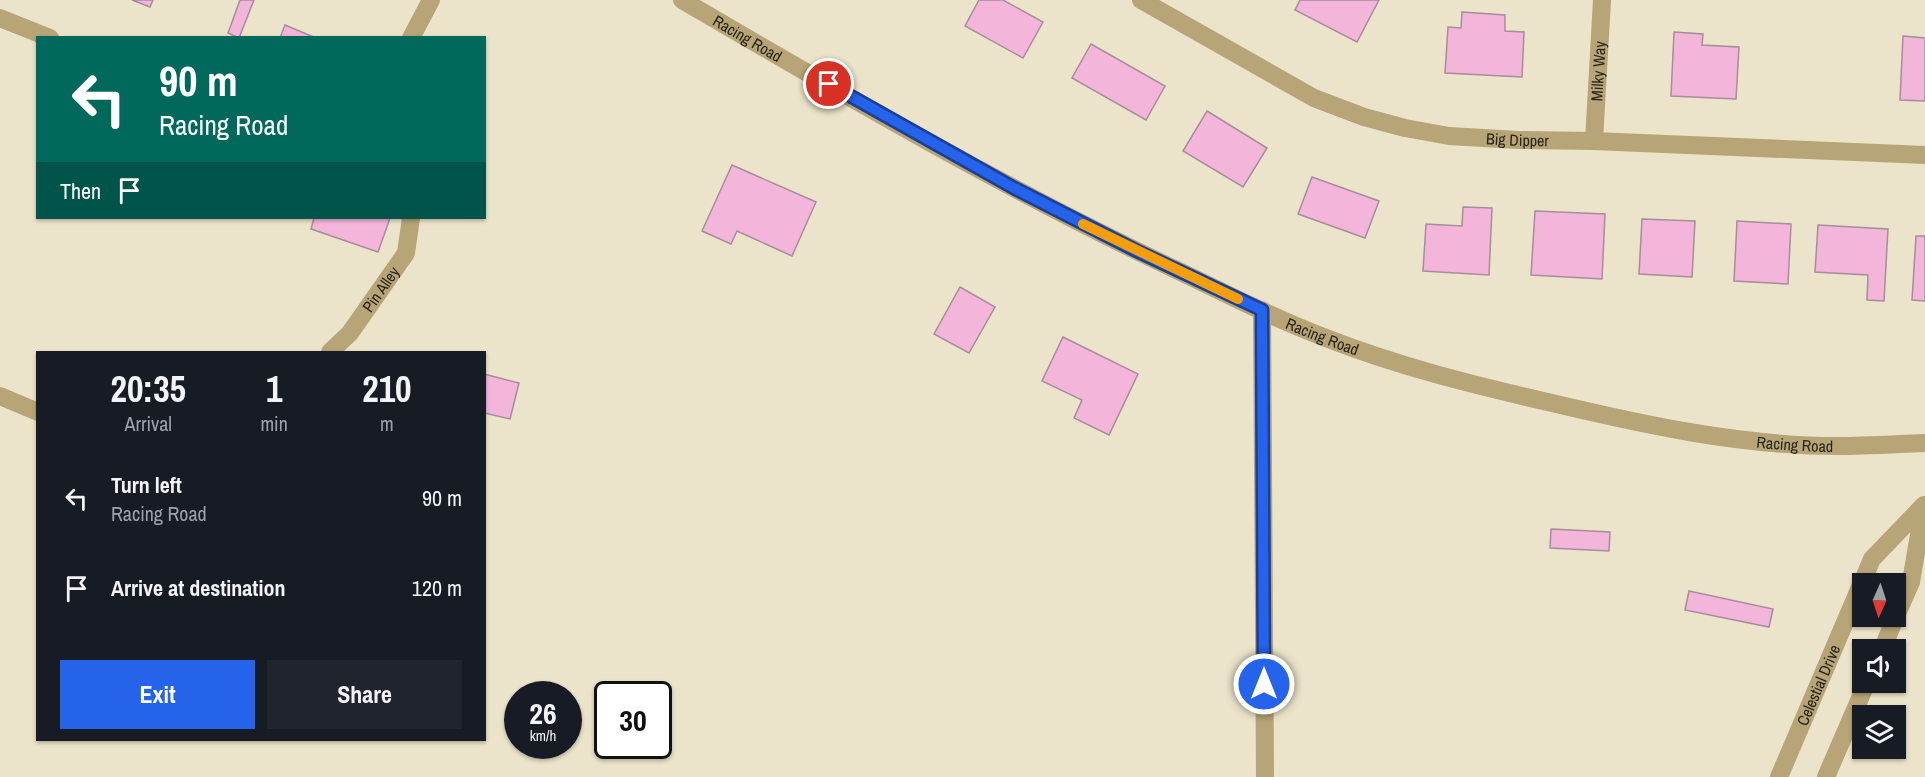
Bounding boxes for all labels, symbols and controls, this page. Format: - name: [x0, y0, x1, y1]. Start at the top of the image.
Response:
- street label: Racing Road: [709, 10, 786, 67]
- street label: Milky Way: [1585, 40, 1611, 102]
- text: 90 m: [159, 53, 238, 109]
- pin: [803, 58, 854, 109]
- icon: left: [60, 60, 138, 138]
- icon: arrive: [812, 67, 845, 100]
- text: Racing Road: [159, 107, 288, 143]
- street label: Big Dipper: [1485, 127, 1550, 151]
- icon: arrive: [113, 174, 146, 207]
- text: Then: [60, 176, 101, 206]
- street label: Pin Alley: [357, 262, 405, 316]
- street label: Racing Road: [1283, 312, 1362, 360]
- text: 20:35: [110, 365, 186, 413]
- text: 1: [266, 365, 282, 413]
- text: 210: [362, 365, 412, 413]
- text: Arrival: [125, 410, 172, 437]
- text: min: [260, 410, 288, 437]
- text: m: [380, 410, 394, 437]
- street label: Racing Road: [1756, 431, 1833, 457]
- text: Turn left: [111, 470, 182, 500]
- icon: left: [60, 482, 93, 515]
- text: 90 m: [422, 483, 462, 513]
- text: Racing Road: [111, 500, 207, 527]
- icon: arrive: [60, 572, 93, 605]
- text: Arrive at destination: [111, 573, 285, 603]
- text: 120 m: [412, 573, 462, 603]
- north arrow: [1852, 573, 1906, 627]
- map controls: [1852, 573, 1906, 759]
- button: sound: [1852, 639, 1906, 693]
- street label: Celestial Drive: [1791, 641, 1845, 729]
- position arrow: [1232, 652, 1296, 716]
- button: Exit: [60, 660, 255, 729]
- button: Share: [267, 660, 462, 729]
- speed limit sign: 30: [594, 681, 672, 759]
- text: 26: [529, 693, 557, 733]
- button: layers: [1852, 705, 1906, 759]
- text: km/h: [530, 725, 556, 746]

